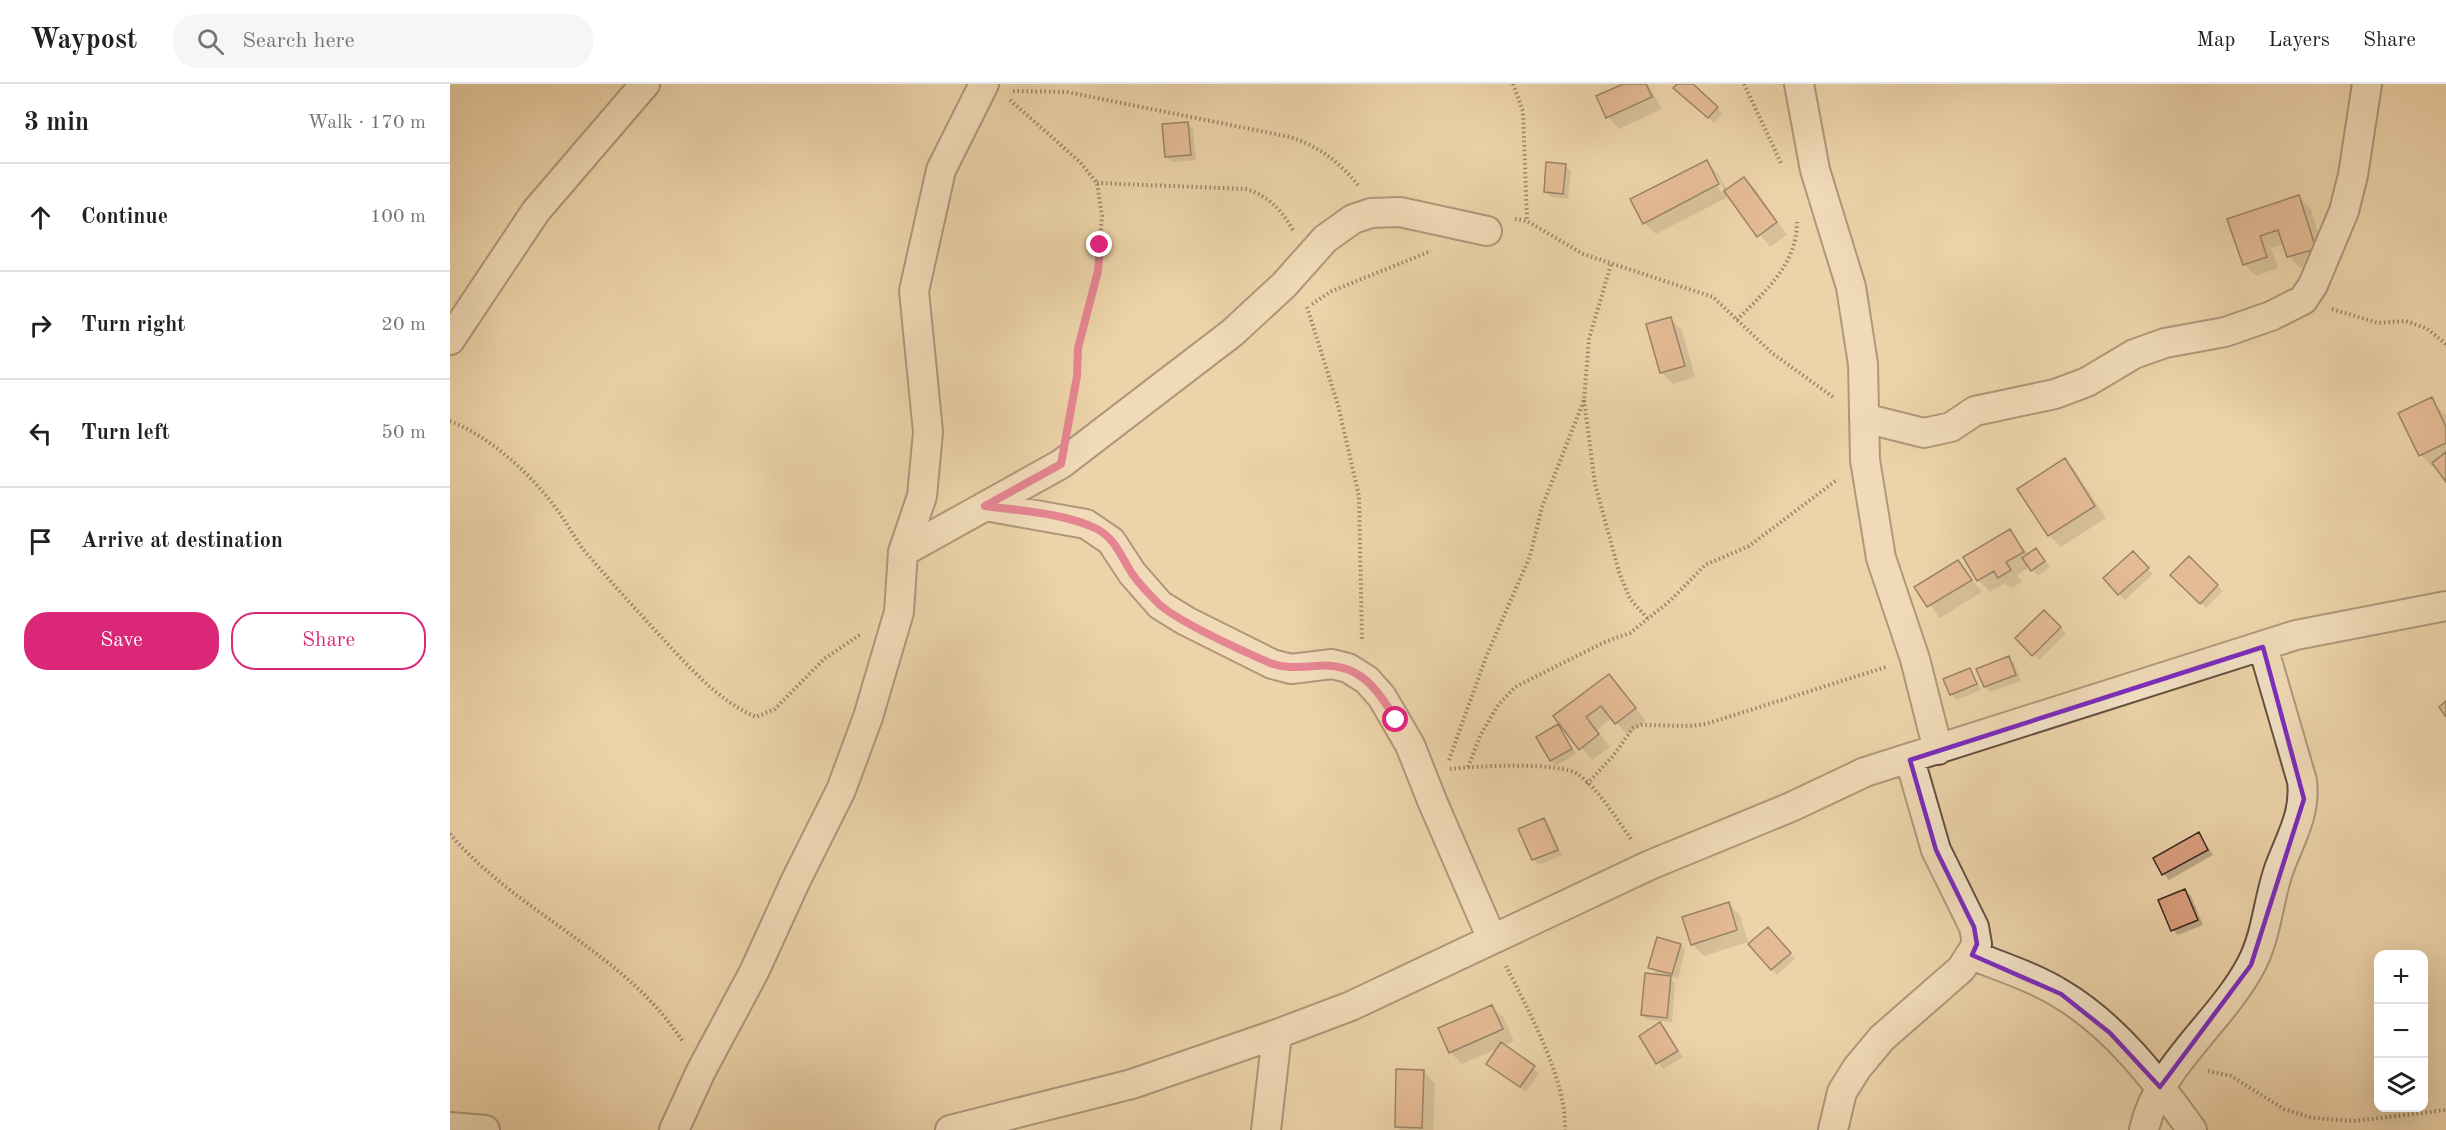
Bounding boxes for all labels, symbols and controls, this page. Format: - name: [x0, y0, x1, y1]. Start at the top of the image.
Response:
- search box: [173, 14, 593, 68]
- icon: search: [194, 25, 227, 58]
- text: Waypost: [30, 27, 137, 55]
- text: Search here: [242, 30, 355, 52]
- text: Map: [2196, 30, 2235, 51]
- text: Layers: [2268, 30, 2330, 51]
- text: Share: [2363, 30, 2416, 51]
- text: 3 min: [24, 110, 89, 136]
- text: Walk · 170 m: [307, 113, 426, 133]
- icon: ahead: [24, 201, 57, 234]
- text: Continue: [81, 206, 168, 228]
- text: 100 m: [370, 207, 426, 227]
- route end: [1086, 231, 1112, 257]
- icon: right: [24, 309, 57, 342]
- text: Turn right: [81, 314, 185, 336]
- text: 20 m: [381, 315, 426, 335]
- icon: left: [24, 417, 57, 450]
- text: Turn left: [81, 422, 170, 444]
- text: 50 m: [381, 423, 426, 443]
- icon: arrive: [24, 525, 57, 558]
- text: Arrive at destination: [81, 530, 283, 552]
- button: Save: [24, 612, 219, 670]
- button: Share: [231, 612, 426, 670]
- route start: [1382, 706, 1408, 732]
- map controls: [2374, 950, 2428, 1112]
- button: +: [2374, 950, 2428, 1004]
- button: −: [2374, 1004, 2428, 1058]
- button: layers: [2374, 1058, 2428, 1112]

